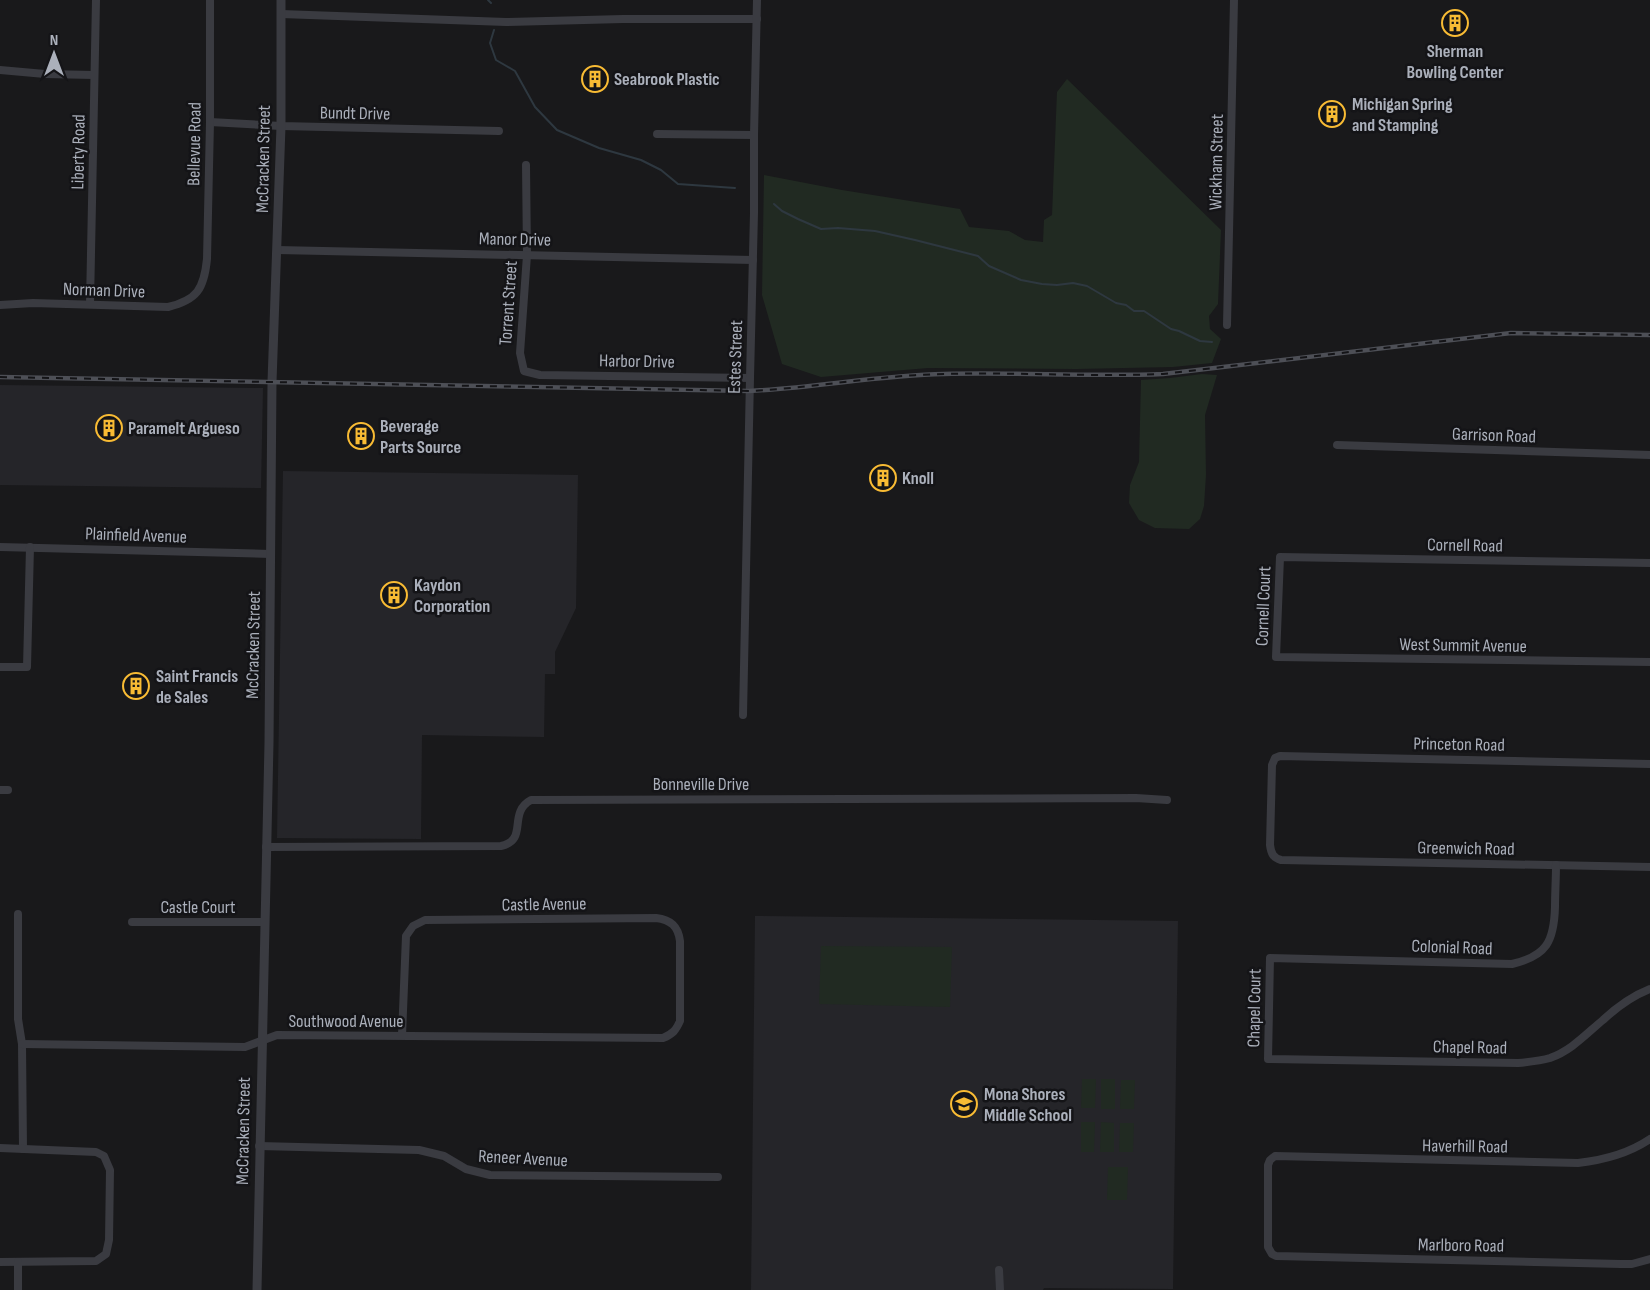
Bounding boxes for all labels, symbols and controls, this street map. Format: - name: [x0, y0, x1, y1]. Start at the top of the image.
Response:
- building icon: Sherman Bowling Center: [1440, 8, 1470, 38]
- north arrow: [24, 24, 84, 84]
- text: N: [50, 31, 58, 50]
- place label: Sherman Bowling Center: [1406, 41, 1504, 83]
- building icon: Seabrook Plastic: [580, 64, 610, 94]
- place label: Seabrook Plastic: [614, 69, 720, 90]
- place label: Michigan Spring and Stamping: [1352, 94, 1453, 136]
- building icon: Michigan Spring and Stamping: [1317, 99, 1347, 129]
- street label: Bellevue Road: [183, 102, 206, 186]
- street label: Bundt Drive: [320, 102, 390, 125]
- street label: McCracken Street: [252, 104, 275, 213]
- street label: Wickham Street: [1205, 113, 1228, 210]
- street label: Liberty Road: [67, 114, 90, 190]
- street label: Manor Drive: [479, 228, 551, 251]
- street label: Torrent Street: [495, 259, 522, 346]
- street label: Norman Drive: [62, 279, 145, 302]
- street label: Estes Street: [724, 319, 747, 394]
- street label: Harbor Drive: [599, 350, 675, 373]
- building icon: Paramelt Argueso: [94, 413, 124, 443]
- place label: Beverage Parts Source: [380, 416, 461, 458]
- place label: Paramelt Argueso: [128, 418, 240, 439]
- building icon: Beverage Parts Source: [346, 421, 376, 451]
- street label: Garrison Road: [1452, 424, 1536, 447]
- building icon: Knoll: [868, 463, 898, 493]
- place label: Knoll: [902, 468, 934, 489]
- street label: Plainfield Avenue: [85, 523, 187, 548]
- street label: Cornell Road: [1427, 534, 1503, 557]
- street label: Cornell Court: [1252, 565, 1275, 646]
- place label: Kaydon Corporation: [414, 575, 490, 617]
- building icon: Kaydon Corporation: [379, 580, 409, 610]
- street label: McCracken Street: [242, 590, 265, 699]
- street label: West Summit Avenue: [1399, 634, 1527, 657]
- place label: Saint Francis de Sales: [156, 666, 238, 708]
- building icon: Saint Francis de Sales: [121, 671, 151, 701]
- street label: Princeton Road: [1413, 733, 1505, 756]
- street label: Bonneville Drive: [653, 774, 749, 795]
- street label: Greenwich Road: [1417, 837, 1515, 860]
- street label: Castle Avenue: [501, 893, 587, 916]
- street label: Castle Court: [160, 897, 236, 918]
- street label: Colonial Road: [1411, 936, 1493, 959]
- street label: Chapel Court: [1243, 968, 1266, 1048]
- street label: Southwood Avenue: [288, 1011, 404, 1032]
- street label: Chapel Road: [1433, 1036, 1507, 1059]
- street label: McCracken Street: [232, 1076, 255, 1185]
- place label: Mona Shores Middle School: [984, 1084, 1072, 1126]
- school or university icon: Mona Shores Middle School: [949, 1089, 979, 1119]
- street label: Haverhill Road: [1422, 1135, 1508, 1158]
- street label: Reneer Avenue: [478, 1146, 568, 1171]
- street label: Marlboro Road: [1418, 1234, 1504, 1257]

